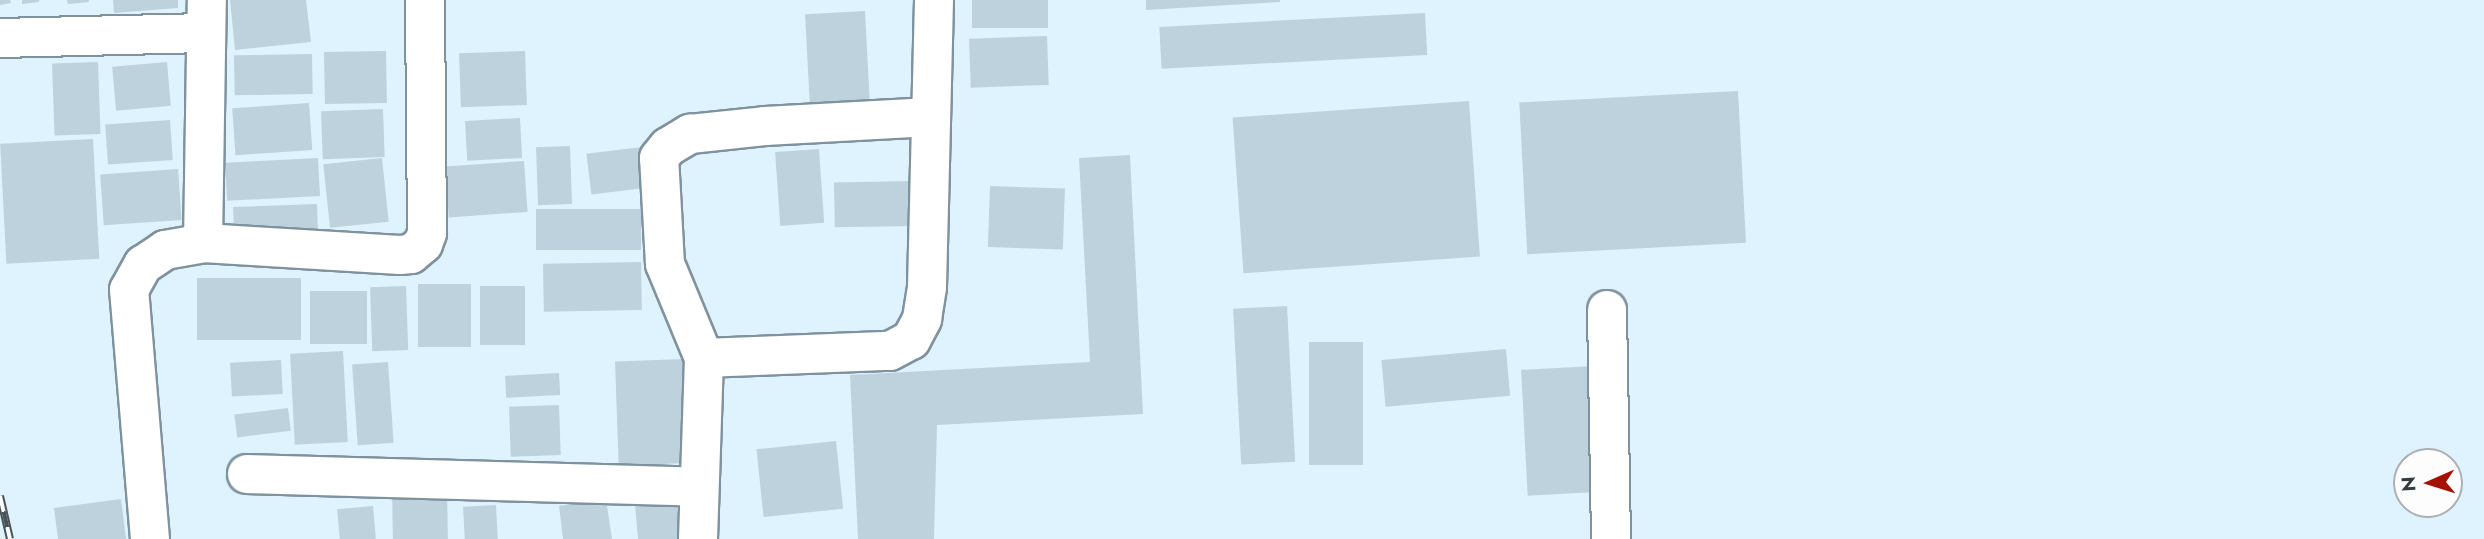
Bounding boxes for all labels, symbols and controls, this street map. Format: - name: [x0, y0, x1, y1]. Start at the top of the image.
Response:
- north arrow: [2393, 448, 2463, 518]
- text: N: [2395, 476, 2422, 492]

